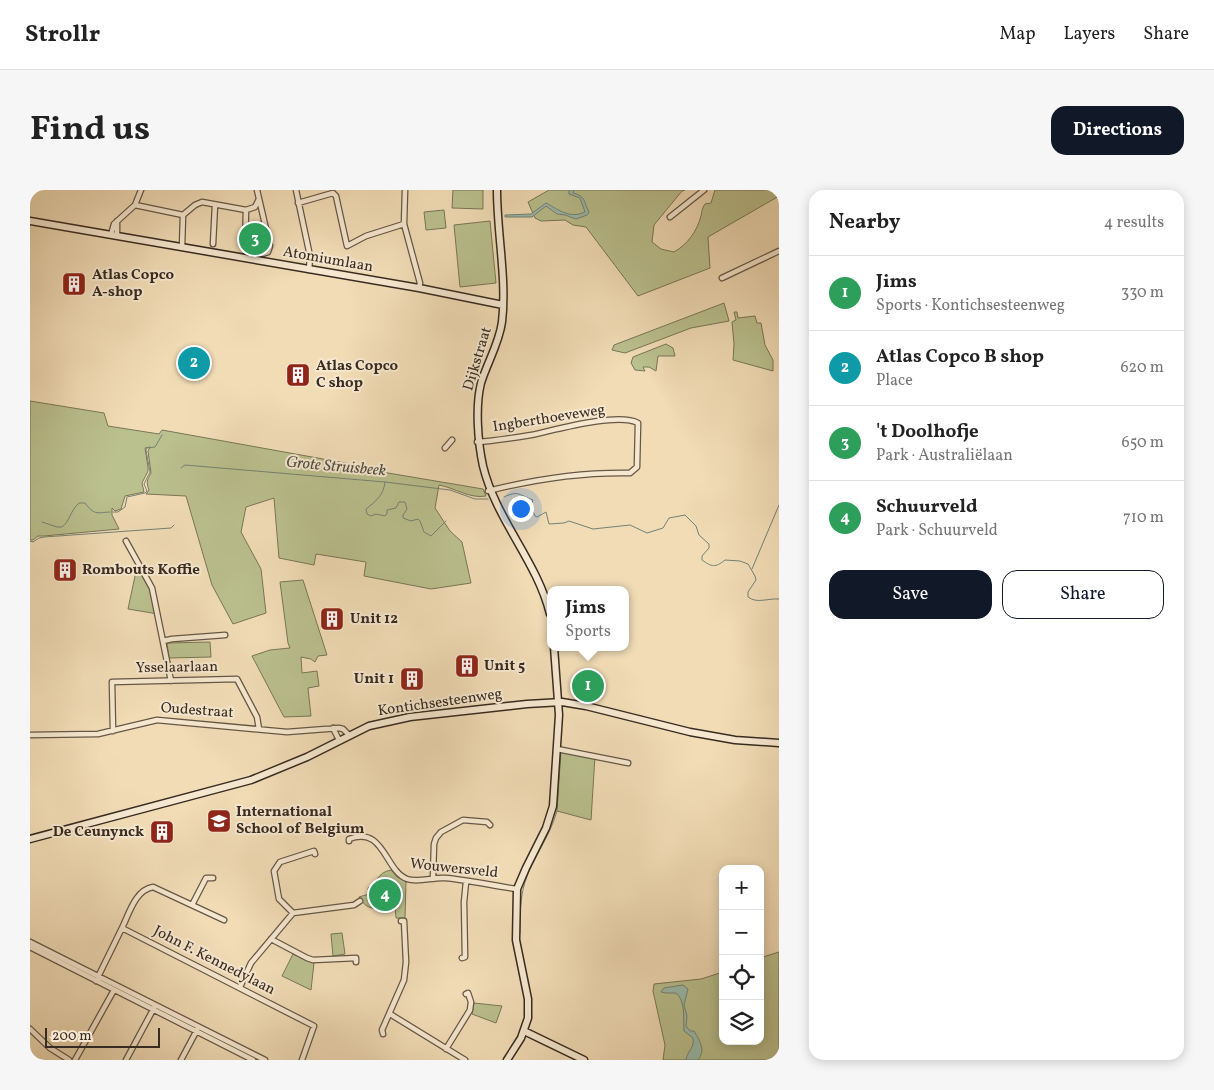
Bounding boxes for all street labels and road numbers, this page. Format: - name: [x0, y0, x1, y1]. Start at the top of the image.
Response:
- street label: Atomiumlaan: [281, 242, 375, 278]
- street label: Dijkstraat: [458, 325, 498, 393]
- street label: Ingberthoeveweg: [491, 400, 607, 438]
- street label: Ysselaarlaan: [136, 657, 218, 679]
- street label: Kontichsesteenweg: [376, 684, 504, 722]
- street label: Oudestraat: [160, 698, 234, 724]
- street label: Wouwersveld: [409, 854, 499, 884]
- street label: John F. Kennedylaan: [149, 921, 279, 1001]

